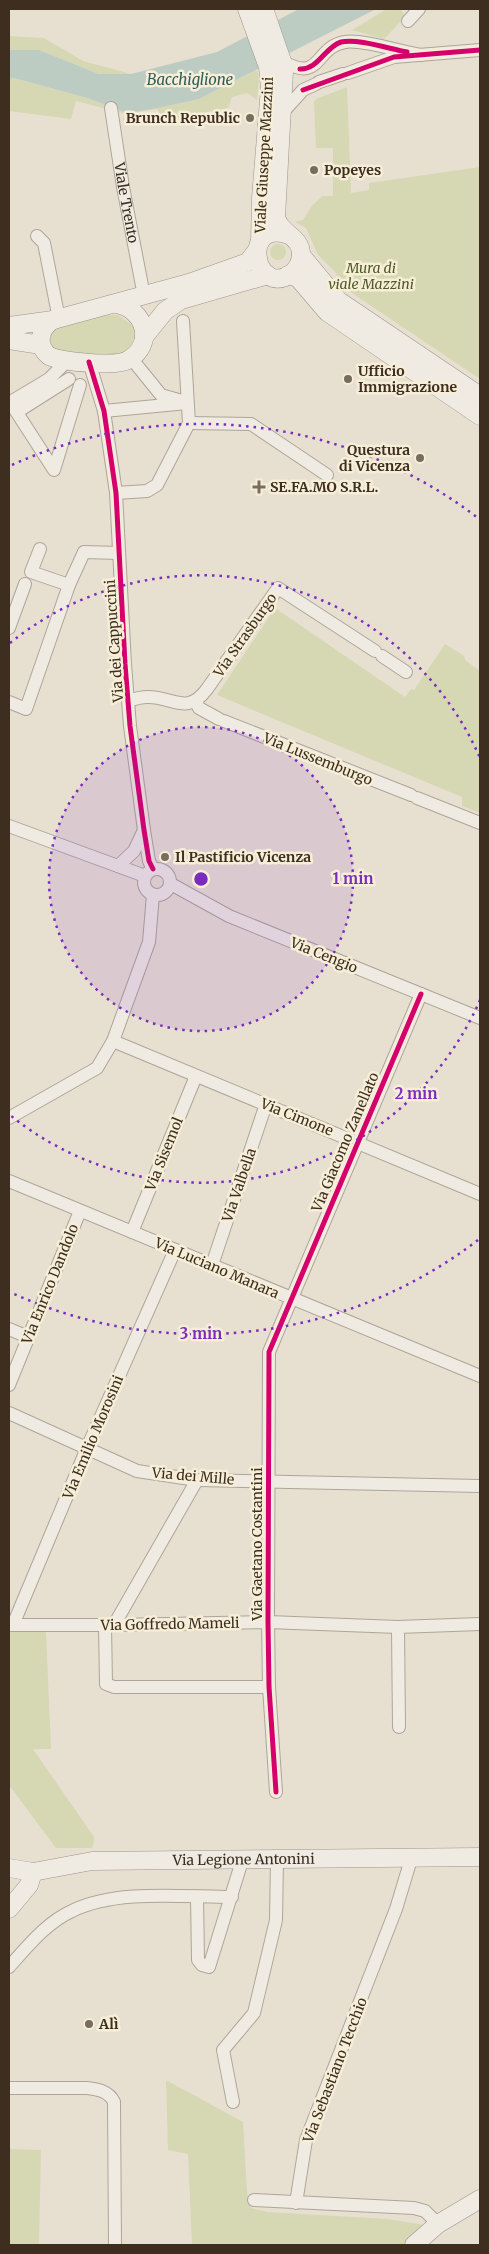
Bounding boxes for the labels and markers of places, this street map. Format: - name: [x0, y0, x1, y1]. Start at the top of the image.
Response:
- place label: Brunch Republic: [126, 109, 240, 127]
- marker: Brunch Republic: [244, 112, 256, 124]
- place label: Popeyes: [324, 161, 381, 179]
- marker: Popeyes: [308, 164, 320, 176]
- place label: Ufficio Immigrazione: [358, 362, 458, 396]
- marker: Ufficio Immigrazione: [342, 373, 354, 385]
- place label: Questura di Vicenza: [339, 441, 410, 475]
- marker: Questura di Vicenza: [414, 452, 426, 464]
- place label: SE.FA.MO S.R.L.: [270, 478, 378, 496]
- marker: SE.FA.MO S.R.L.: [252, 480, 266, 494]
- place label: Il Pastificio Vicenza: [175, 848, 311, 866]
- marker: Il Pastificio Vicenza: [159, 851, 171, 863]
- centre of rings: [192, 870, 210, 888]
- place label: Alì: [98, 2015, 119, 2033]
- marker: Alì: [83, 2018, 95, 2030]

